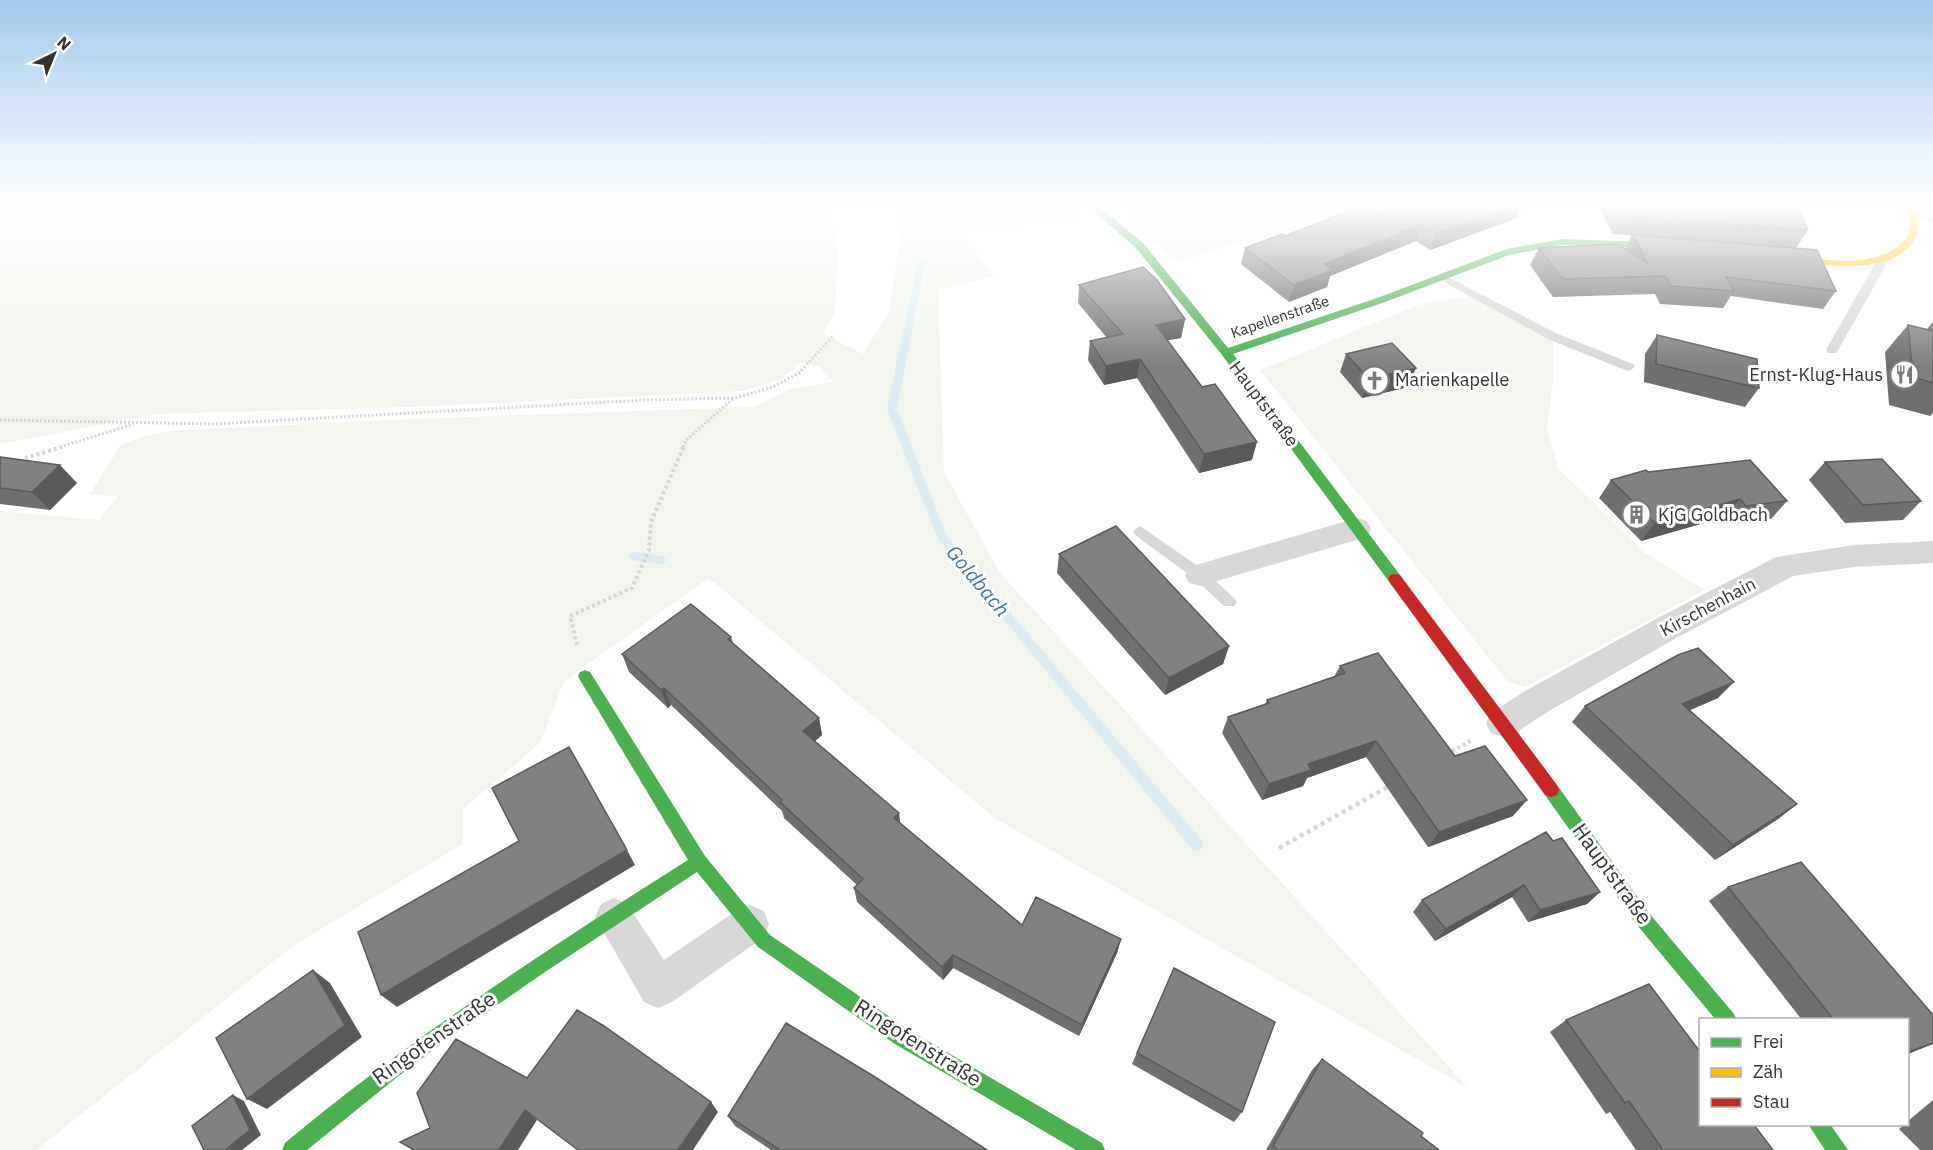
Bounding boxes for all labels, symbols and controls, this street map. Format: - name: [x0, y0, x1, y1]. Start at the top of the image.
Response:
- north arrow: [24, 24, 84, 84]
- text: N: [53, 32, 75, 54]
- street label: Kapellenstraße: [1228, 291, 1332, 342]
- street label: Hauptstraße: [1225, 356, 1304, 451]
- restaurant icon: Ernst-Klug-Haus: [1888, 359, 1920, 391]
- place label: Ernst-Klug-Haus: [1749, 363, 1883, 386]
- church icon: Marienkapelle: [1358, 364, 1390, 396]
- place label: Marienkapelle: [1395, 368, 1509, 391]
- building icon: KjG Goldbach: [1621, 499, 1653, 531]
- place label: KjG Goldbach: [1658, 503, 1768, 526]
- water label: Goldbach: [941, 539, 1016, 622]
- street label: Kirschenhain: [1656, 572, 1760, 641]
- street label: Hauptstraße: [1567, 817, 1659, 930]
- street label: Ringofenstraße: [366, 984, 501, 1090]
- street label: Ringofenstraße: [850, 992, 987, 1092]
- legend: [1699, 1018, 1909, 1126]
- text: Frei: [1753, 1030, 1784, 1053]
- text: Zäh: [1753, 1060, 1783, 1083]
- text: Stau: [1753, 1090, 1790, 1113]

